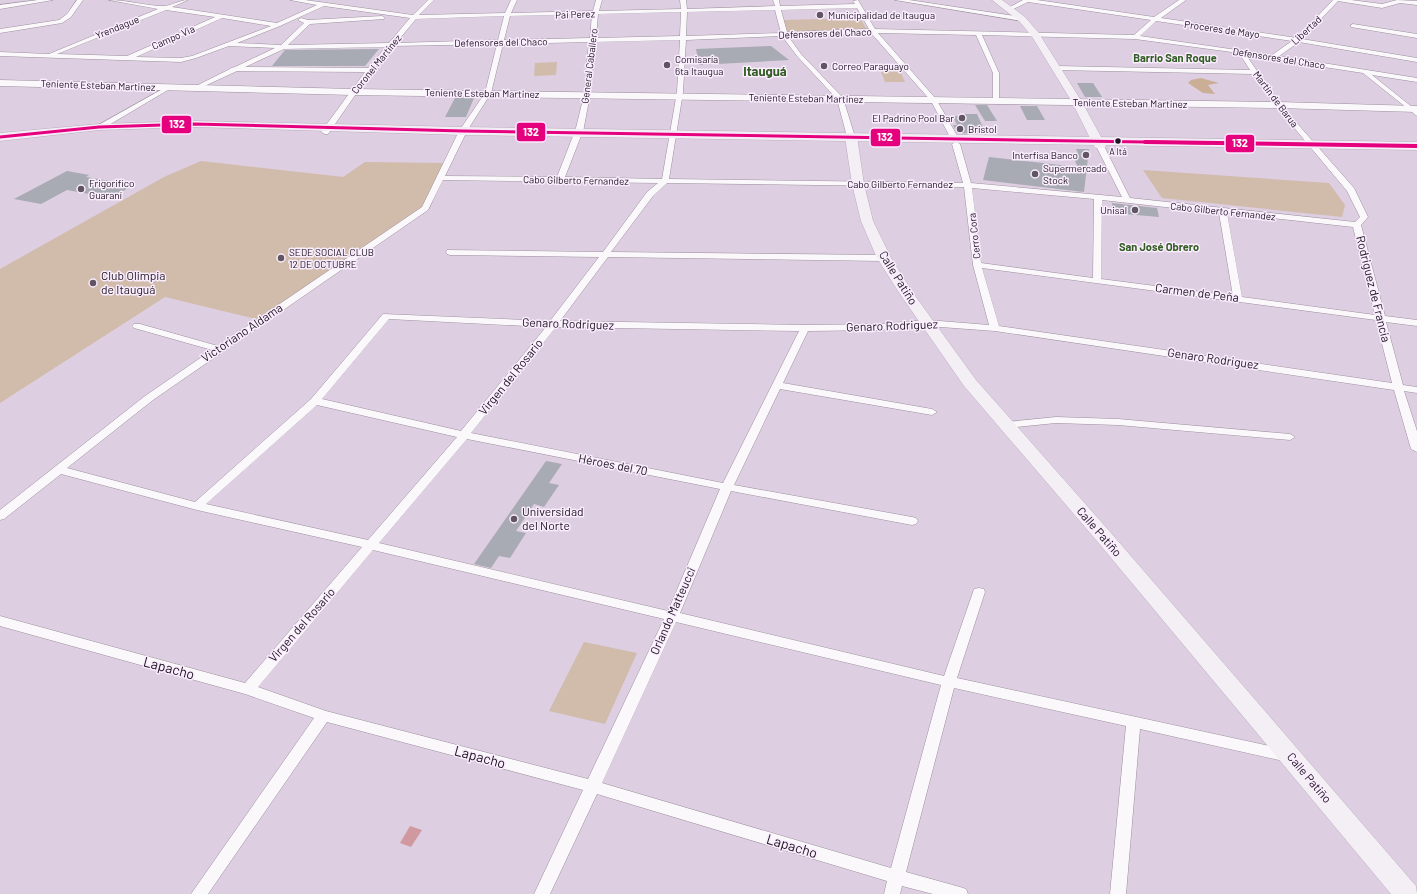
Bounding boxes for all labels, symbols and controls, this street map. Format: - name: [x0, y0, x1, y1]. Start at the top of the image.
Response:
- street label: Pai Perez: [555, 7, 596, 21]
- place label: Municipalidad de Itaugua: [828, 9, 935, 21]
- marker: Municipalidad de Itaugua: [815, 10, 825, 20]
- street label: Yrendague: [93, 13, 141, 41]
- street label: Libertad: [1288, 13, 1324, 47]
- street label: Proceres de Mayo: [1184, 18, 1260, 40]
- street label: Campo Via: [150, 22, 196, 52]
- street label: Defensores del Chaco: [778, 25, 872, 41]
- street label: General Caballero: [578, 28, 600, 104]
- street label: Coronel Martinez: [348, 32, 404, 96]
- street label: Defensores del Chaco: [454, 35, 548, 49]
- street label: Defensores del Chaco: [1232, 45, 1326, 71]
- district label: Barrio San Roque: [1133, 51, 1217, 64]
- place label: Comisaría 6ta Itaugua: [675, 53, 723, 77]
- marker: Comisaría 6ta Itaugua: [662, 60, 672, 70]
- place label: Correo Paraguayo: [832, 60, 909, 72]
- marker: Correo Paraguayo: [819, 61, 829, 71]
- district label: Itauguá: [743, 63, 787, 79]
- street label: Martín de Barua: [1251, 68, 1301, 130]
- street label: Teniente Esteban Martinez: [40, 77, 156, 93]
- street label: Teniente Esteban Martinez: [425, 86, 540, 100]
- street label: Teniente Esteban Martinez: [749, 91, 864, 105]
- street label: Teniente Esteban Martinez: [1073, 96, 1188, 110]
- place label: El Padrino Pool Bar: [872, 112, 954, 124]
- marker: El Padrino Pool Bar: [957, 113, 967, 123]
- line badge: 132: [161, 115, 192, 134]
- text: 132: [169, 117, 185, 130]
- line badge: 132: [516, 122, 546, 142]
- place label: Bristol: [968, 123, 997, 135]
- marker: Bristol: [955, 124, 965, 134]
- text: 132: [523, 125, 539, 138]
- line badge: 132: [870, 128, 901, 147]
- text: 132: [877, 130, 893, 143]
- line badge: 132: [1225, 134, 1255, 153]
- marker: A Itá: [1113, 136, 1123, 146]
- text: 132: [1232, 136, 1248, 149]
- place label: A Itá: [1109, 146, 1127, 157]
- place label: Interfisa Banco: [1012, 149, 1078, 161]
- marker: Interfisa Banco: [1081, 150, 1091, 160]
- place label: Supermercado Stock: [1043, 162, 1107, 186]
- marker: Supermercado Stock: [1030, 169, 1040, 179]
- street label: Cabo Gilberto Fernandez: [523, 173, 629, 187]
- place label: Frigorifico Guaraní: [89, 177, 134, 201]
- street label: Cabo Gilberto Fernandez: [847, 178, 953, 190]
- marker: Frigorifico Guaraní: [76, 184, 86, 194]
- street label: Cabo Gilberto Fernandez: [1170, 200, 1277, 223]
- place label: Unisal: [1100, 204, 1127, 216]
- marker: Unisal: [1130, 205, 1140, 215]
- street label: Cerro Cora: [966, 212, 982, 260]
- street label: Rodriguez de Francia: [1354, 234, 1394, 343]
- district label: San José Obrero: [1119, 240, 1199, 253]
- place label: SEDE SOCIAL CLUB 12 DE OCTUBRE: [289, 246, 374, 270]
- street label: Calle Patiño: [877, 248, 921, 307]
- marker: SEDE SOCIAL CLUB 12 DE OCTUBRE: [276, 253, 286, 263]
- place label: Club Olimpia de Itauguá: [101, 268, 165, 296]
- marker: Club Olimpia de Itauguá: [88, 278, 98, 288]
- street label: Carmen de Peña: [1155, 280, 1240, 304]
- street label: Victoriano Aldama: [198, 300, 285, 364]
- street label: Genaro Rodriguez: [522, 314, 614, 332]
- street label: Genaro Rodriguez: [846, 316, 938, 334]
- street label: Virgen del Rosario: [475, 335, 545, 417]
- street label: Genaro Rodriguez: [1167, 345, 1260, 371]
- street label: Héroes del 70: [577, 450, 649, 478]
- place label: Universidad del Norte: [522, 504, 584, 532]
- street label: Calle Patiño: [1074, 504, 1125, 559]
- marker: Universidad del Norte: [509, 514, 519, 524]
- street label: Orlando Matteucci: [647, 565, 698, 656]
- street label: Virgen del Rosario: [265, 584, 337, 664]
- street label: Lapacho: [142, 653, 197, 683]
- street label: Lapacho: [453, 742, 508, 772]
- street label: Calle Patiño: [1285, 749, 1335, 805]
- street label: Lapacho: [765, 830, 820, 861]

